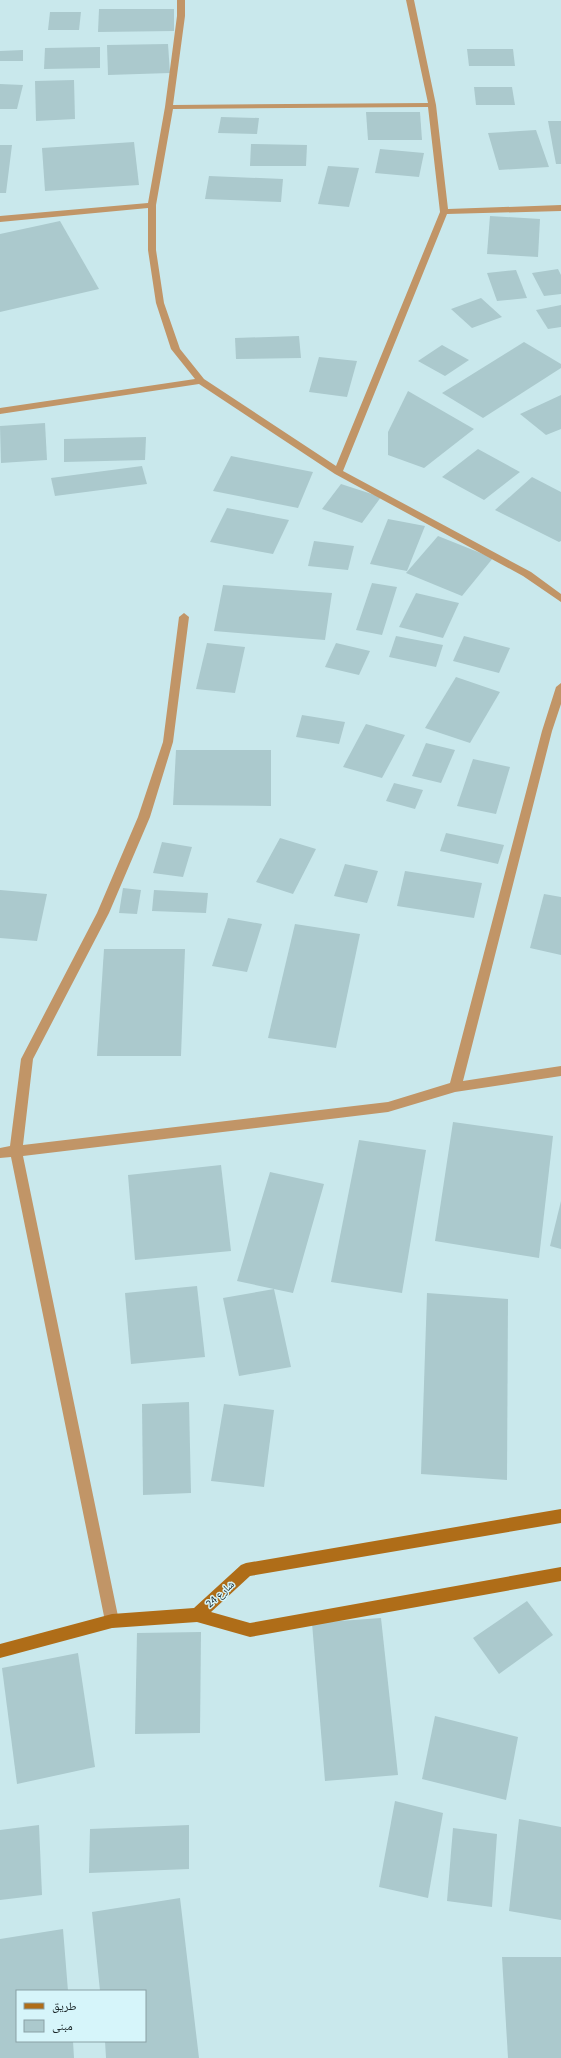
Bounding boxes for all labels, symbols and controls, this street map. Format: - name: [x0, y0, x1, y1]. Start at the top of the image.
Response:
- street label: شارع 24: [202, 1577, 238, 1611]
- legend: [16, 1990, 146, 2042]
- text: طريق: [52, 1998, 77, 2015]
- text: مبنى: [52, 2018, 73, 2035]

